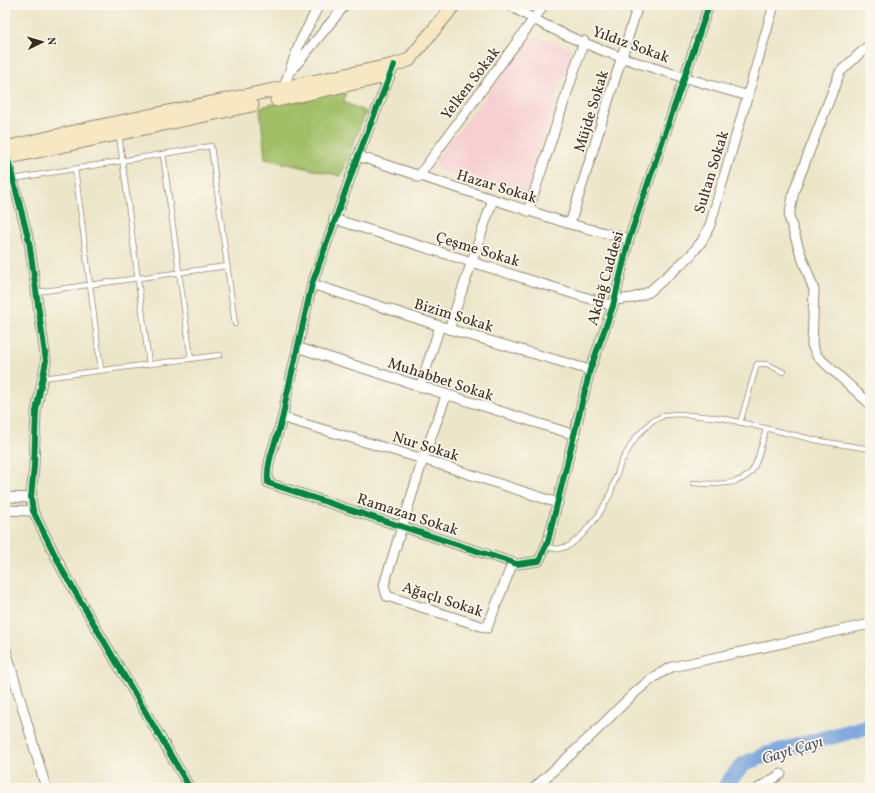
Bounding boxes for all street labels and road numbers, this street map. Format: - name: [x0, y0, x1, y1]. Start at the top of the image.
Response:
- street label: Yıldız Sokak: [589, 22, 672, 69]
- street label: Yelken Sokak: [437, 43, 506, 125]
- street label: Müjde Sokak: [570, 68, 615, 155]
- street label: Sultan Sokak: [690, 128, 735, 217]
- street label: Hazar Sokak: [454, 165, 539, 210]
- street label: Çeşme Sokak: [433, 228, 522, 273]
- street label: Akdağ Caddesi: [583, 229, 630, 328]
- street label: Bizim Sokak: [411, 294, 496, 338]
- street label: Muhabbet Sokak: [385, 353, 496, 407]
- street label: Nur Sokak: [390, 427, 462, 468]
- street label: Ramazan Sokak: [354, 489, 461, 542]
- street label: Ağaçlı Sokak: [399, 577, 486, 623]

